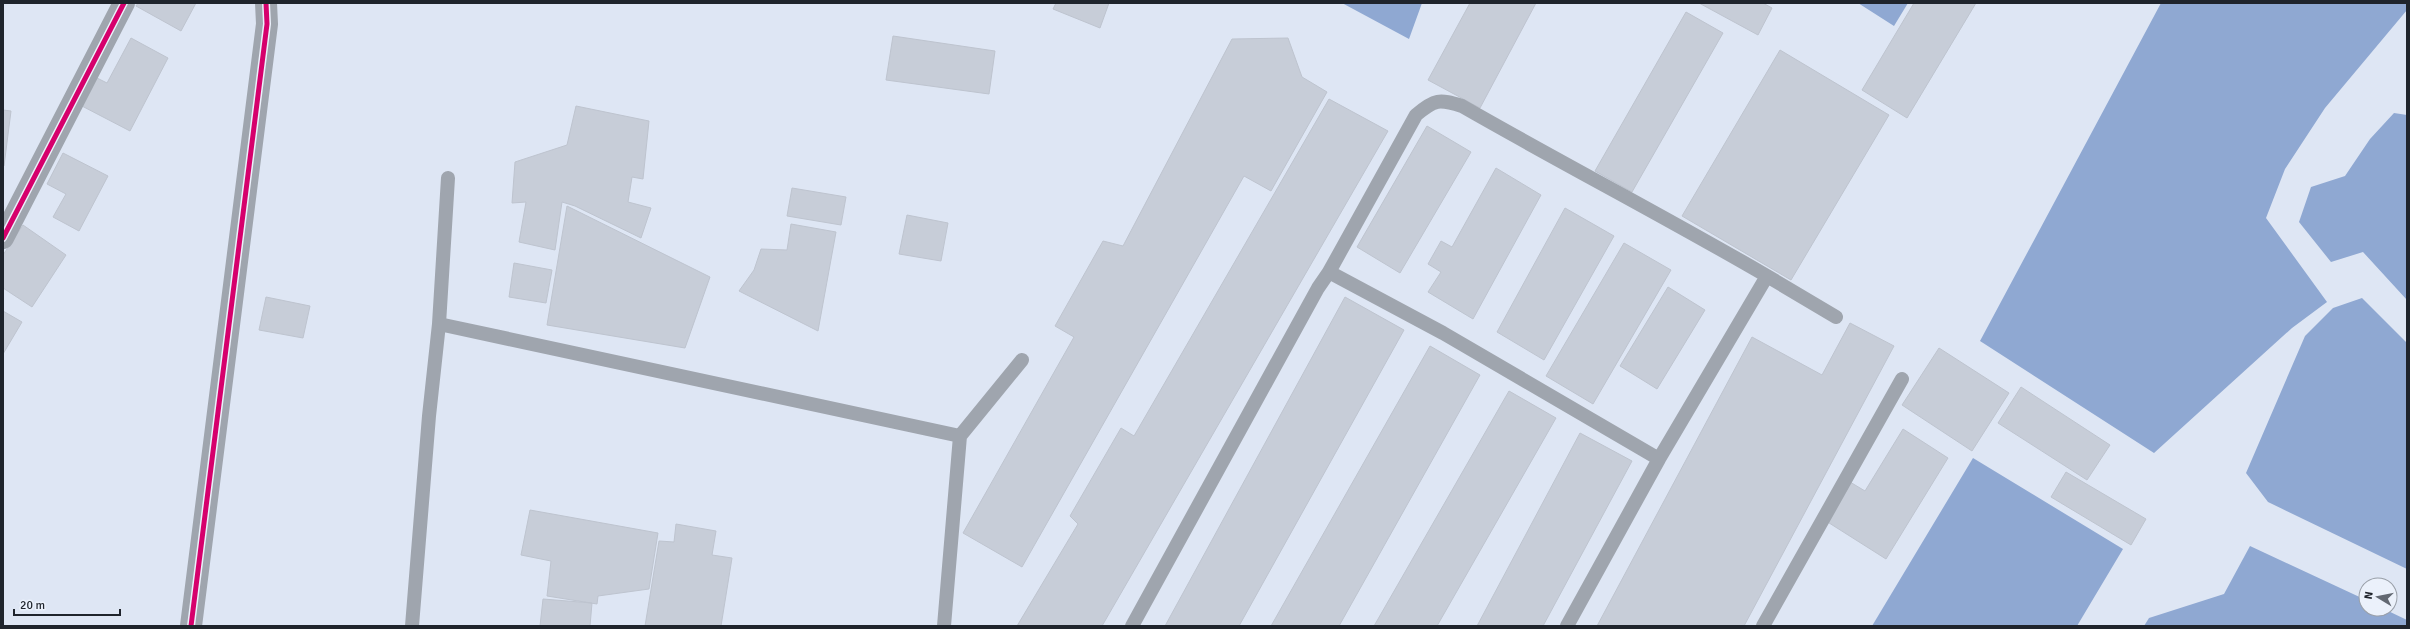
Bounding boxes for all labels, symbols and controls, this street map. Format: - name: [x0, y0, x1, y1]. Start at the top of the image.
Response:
- north arrow: [2358, 577, 2398, 617]
- text: N: [2362, 590, 2376, 600]
- scale bar: [14, 591, 120, 617]
- text: 20 m: [20, 598, 45, 613]

